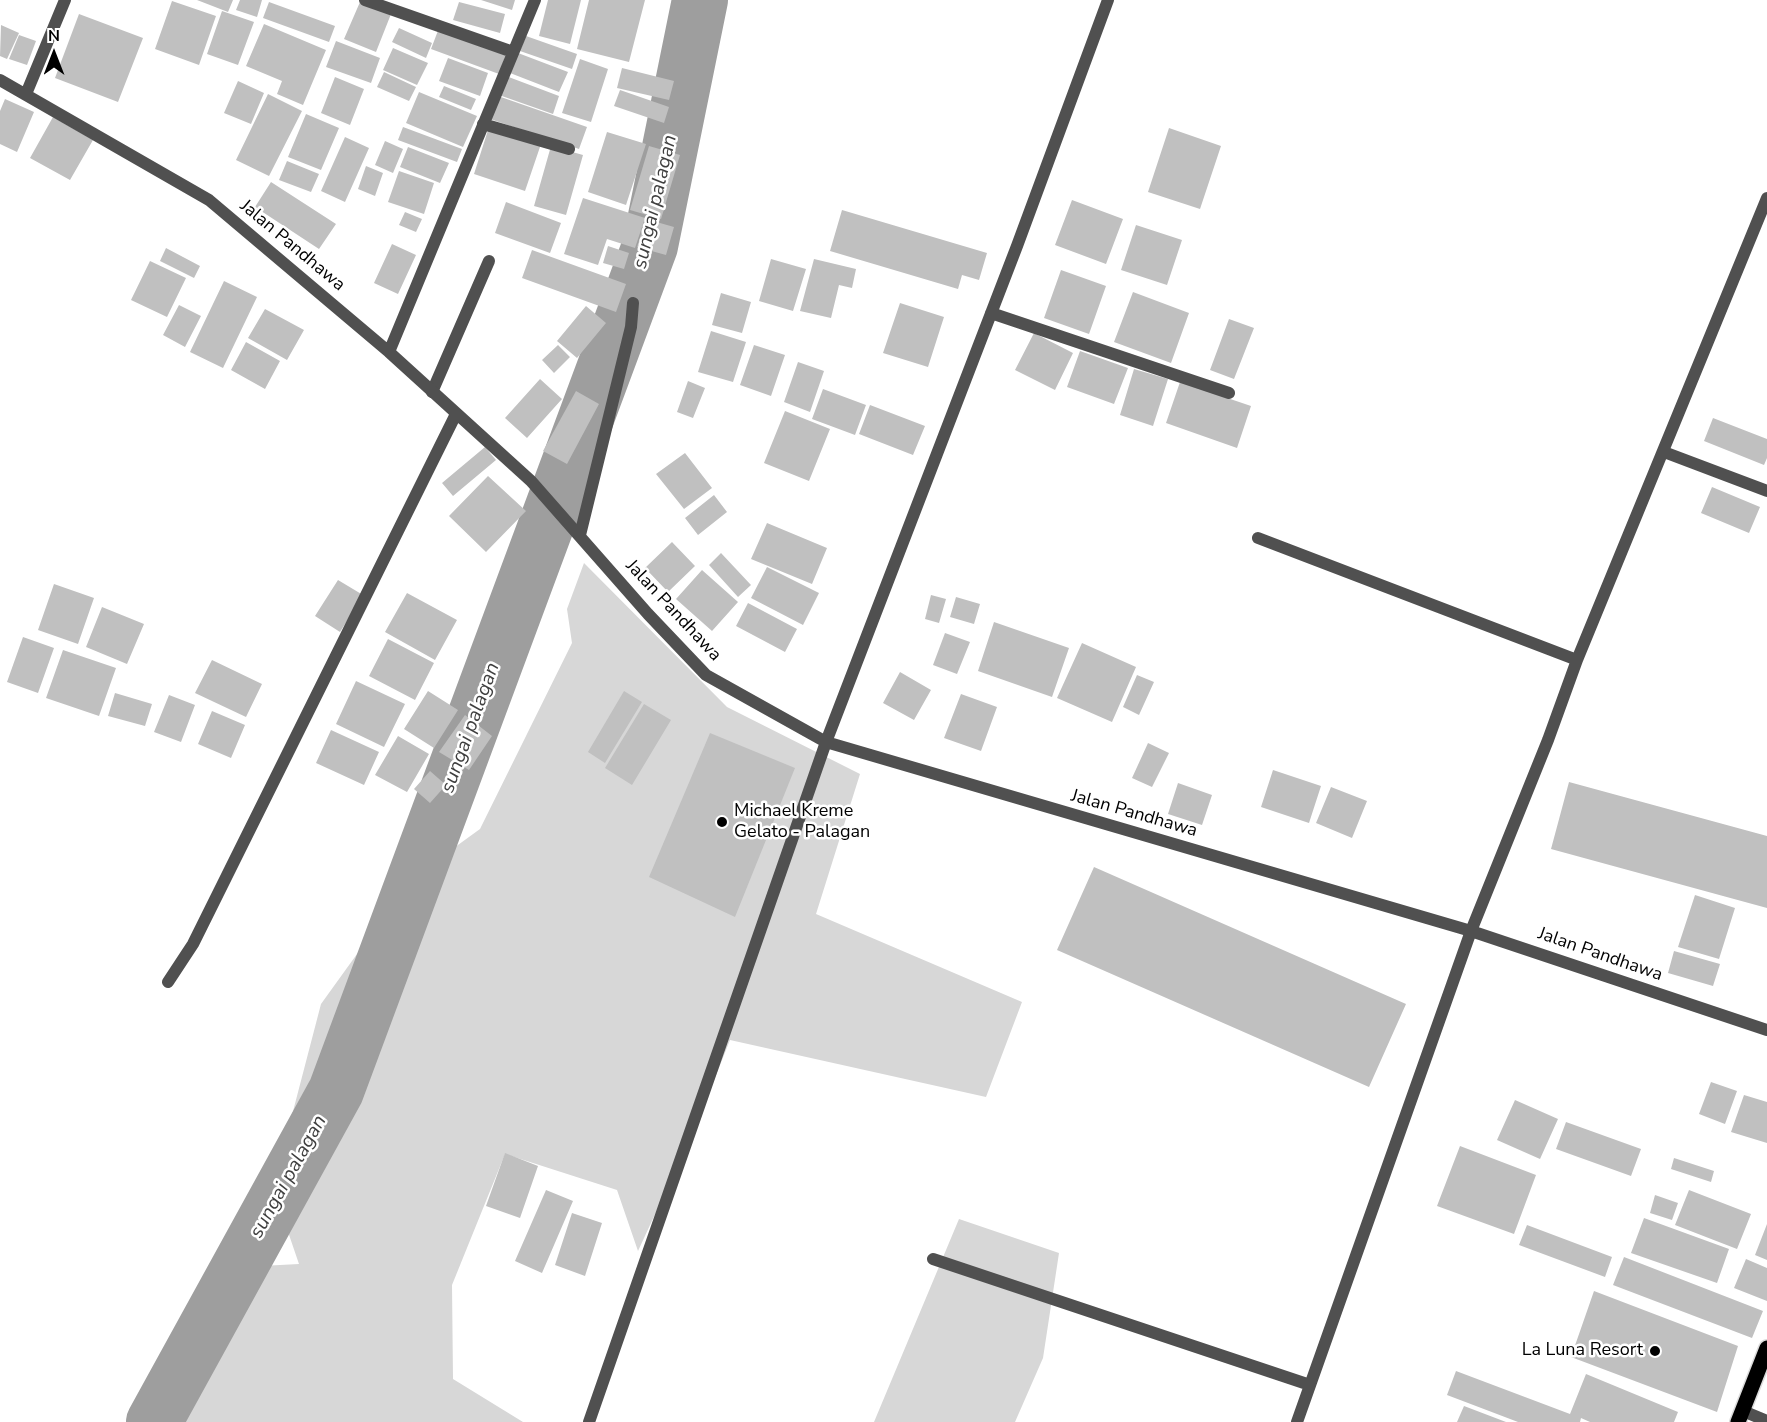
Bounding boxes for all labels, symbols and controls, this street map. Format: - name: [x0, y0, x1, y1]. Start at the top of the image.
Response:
- north arrow: [24, 24, 84, 84]
- text: N: [48, 25, 60, 47]
- water label: sungai palagan: [629, 133, 683, 271]
- street label: Jalan Pandhawa: [235, 196, 349, 296]
- street label: Jalan Pandhawa: [621, 556, 725, 666]
- water label: sungai palagan: [436, 660, 506, 796]
- street label: Jalan Pandhawa: [1068, 786, 1200, 842]
- place label: Michael Kreme Gelato - Palagan: [734, 801, 870, 844]
- marker: Michael Kreme Gelato - Palagan: [715, 815, 729, 829]
- street label: Jalan Pandhawa: [1535, 924, 1665, 986]
- water label: sungai palagan: [245, 1111, 333, 1243]
- place label: La Luna Resort: [1522, 1340, 1643, 1362]
- marker: La Luna Resort: [1648, 1344, 1662, 1358]

